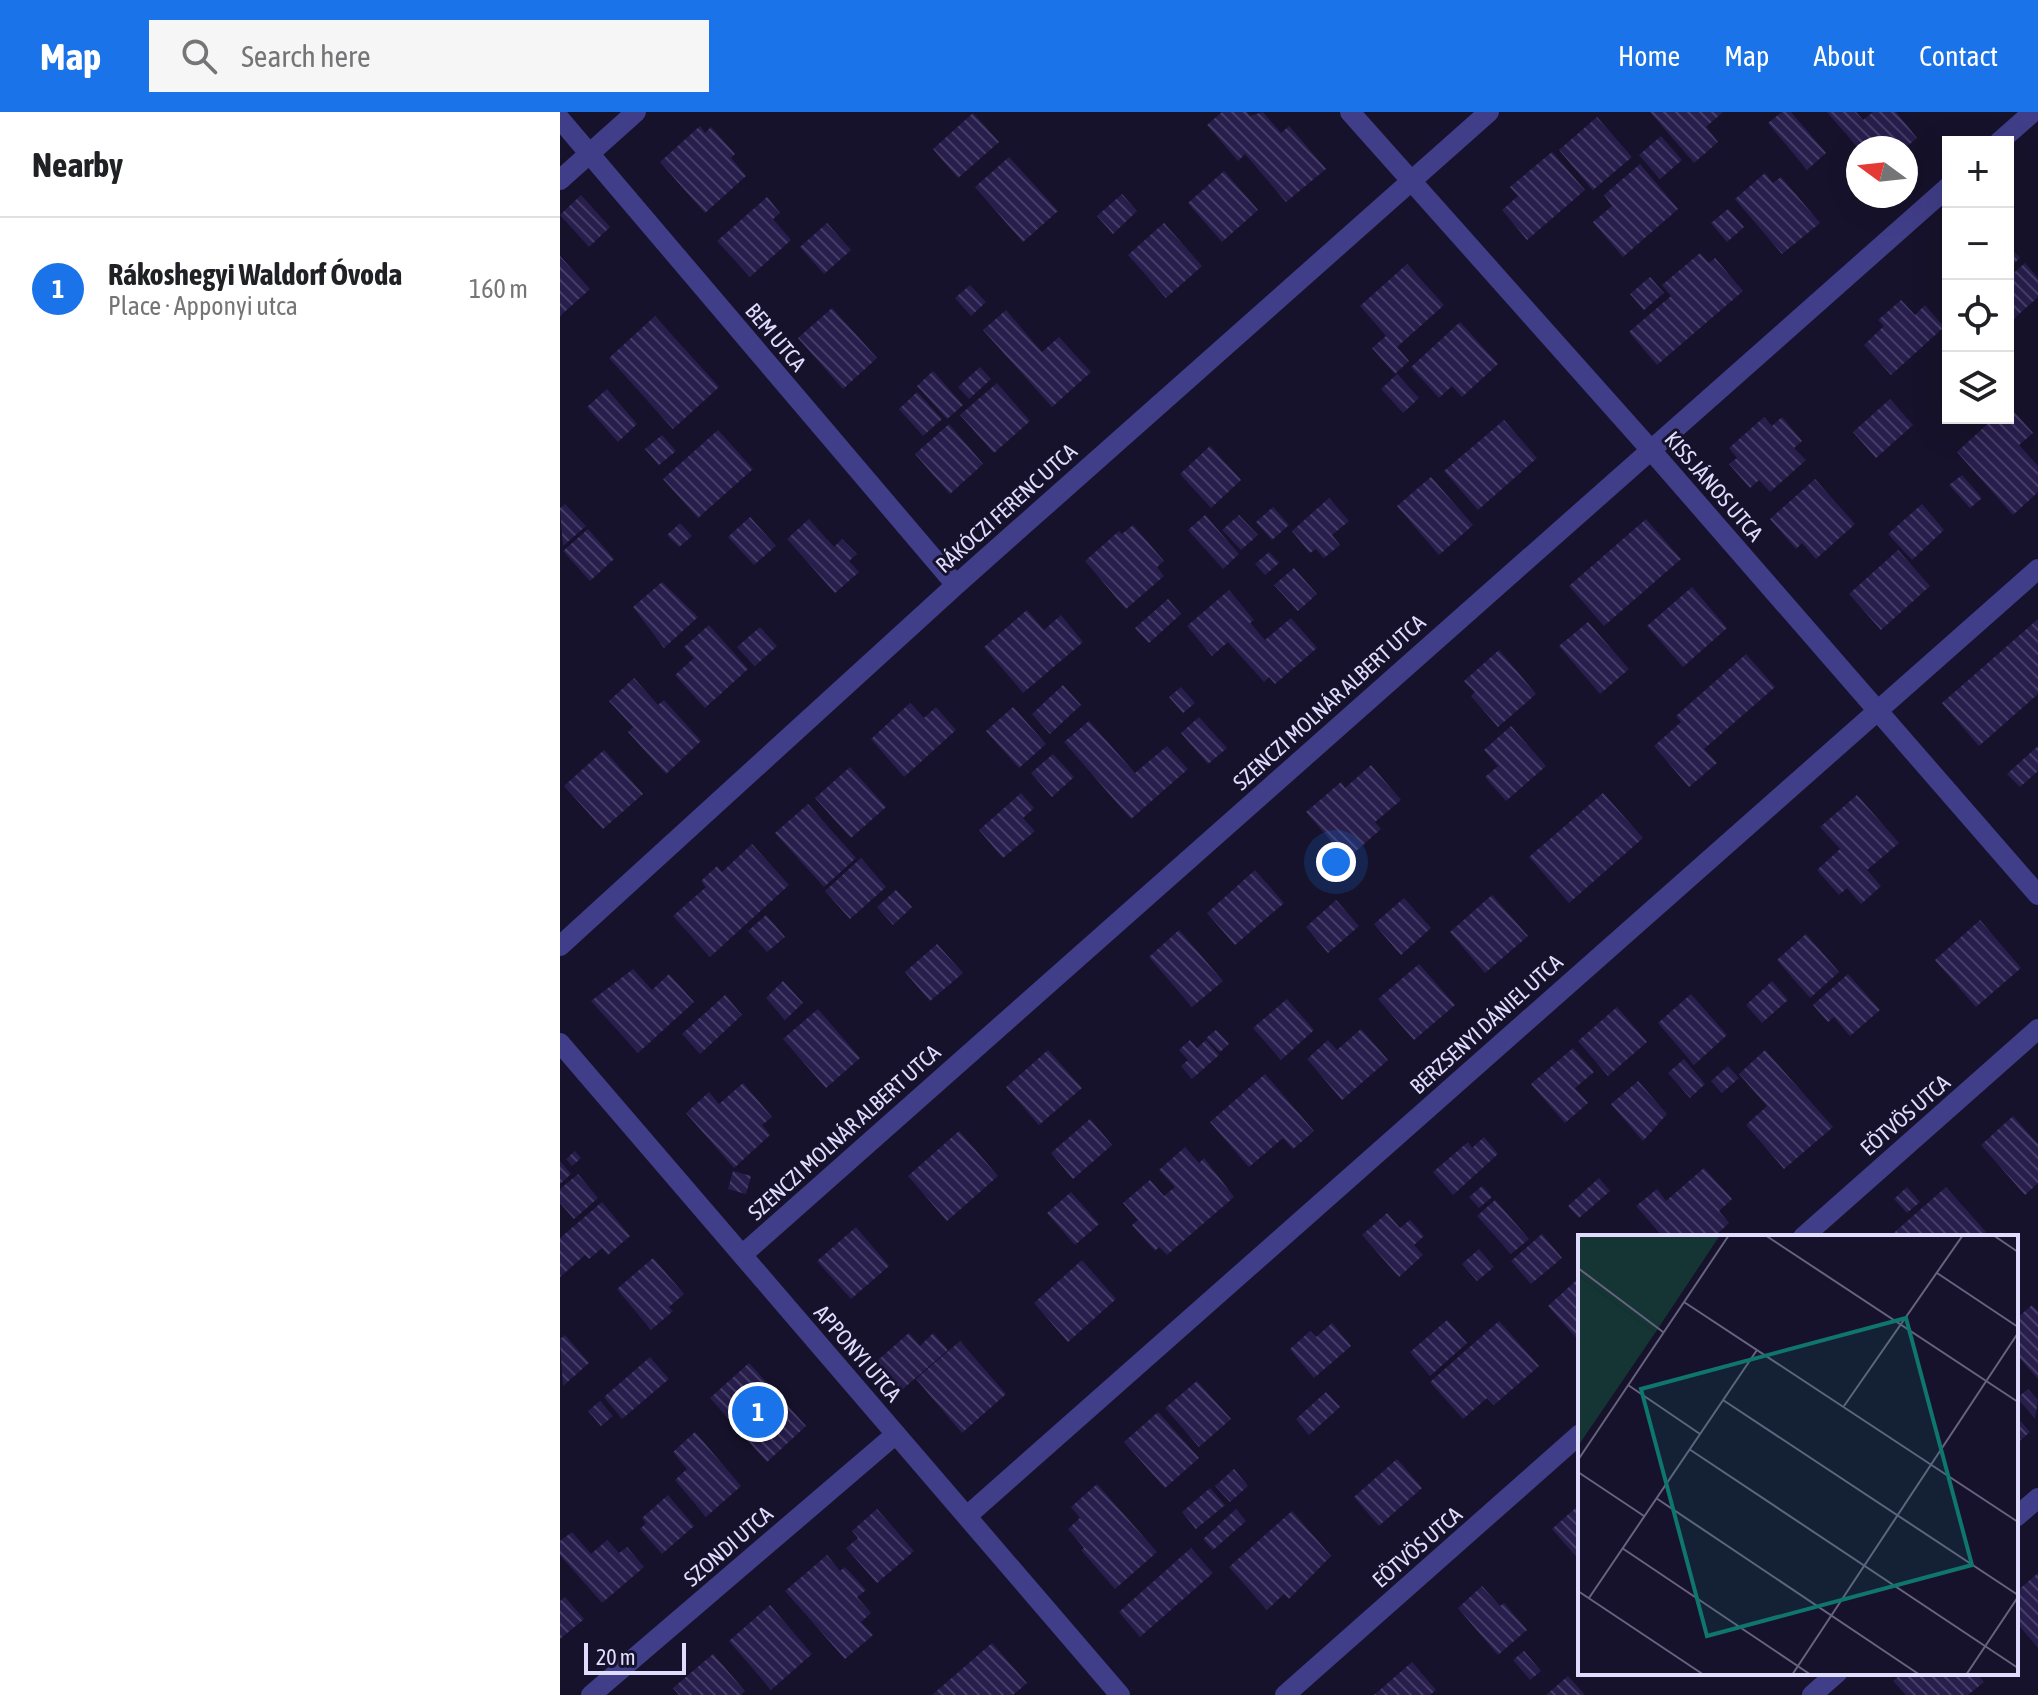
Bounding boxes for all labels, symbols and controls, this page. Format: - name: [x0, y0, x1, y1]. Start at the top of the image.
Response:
- search box: [149, 20, 709, 92]
- icon: search: [177, 34, 221, 78]
- text: Map: [40, 35, 101, 78]
- text: Search here: [241, 39, 371, 73]
- text: Home: [1618, 40, 1680, 72]
- text: Map: [1724, 40, 1769, 72]
- text: About: [1813, 40, 1875, 72]
- text: Contact: [1919, 40, 1998, 72]
- north arrow: [1846, 136, 1918, 208]
- map controls: [1942, 136, 2014, 424]
- button: +: [1942, 136, 2014, 208]
- text: Nearby: [32, 145, 123, 184]
- button: −: [1942, 208, 2014, 280]
- text: Rákoshegyi Waldorf Óvoda: [108, 257, 402, 291]
- text: 1: [52, 274, 64, 304]
- text: 160 m: [469, 274, 528, 304]
- button: locate: [1942, 280, 2014, 352]
- text: Place · Apponyi utca: [108, 291, 298, 321]
- street label: BEM UTCA: [740, 298, 812, 376]
- button: layers: [1942, 352, 2014, 424]
- street label: KISS JÁNOS UTCA: [1659, 426, 1769, 546]
- street label: RÁKÓCZI FERENC UTCA: [930, 438, 1082, 578]
- street label: SZENCZI MOLNÁR ALBERT UTCA: [1228, 609, 1431, 795]
- your location: [1316, 842, 1356, 882]
- street label: BERZSENYI DÁNIEL UTCA: [1404, 949, 1568, 1099]
- street label: SZENCZI MOLNÁR ALBERT UTCA: [743, 1039, 946, 1225]
- street label: EÖTVÖS UTCA: [1855, 1069, 1955, 1161]
- inset map: [1578, 1235, 2018, 1675]
- street label: APPONYI UTCA: [809, 1299, 907, 1407]
- pin: 1: [732, 1382, 784, 1442]
- street label: SZONDI UTCA: [678, 1500, 778, 1591]
- street label: EÖTVÖS UTCA: [1367, 1501, 1467, 1593]
- scale bar: [584, 1639, 686, 1675]
- text: 20 m: [596, 1644, 636, 1670]

